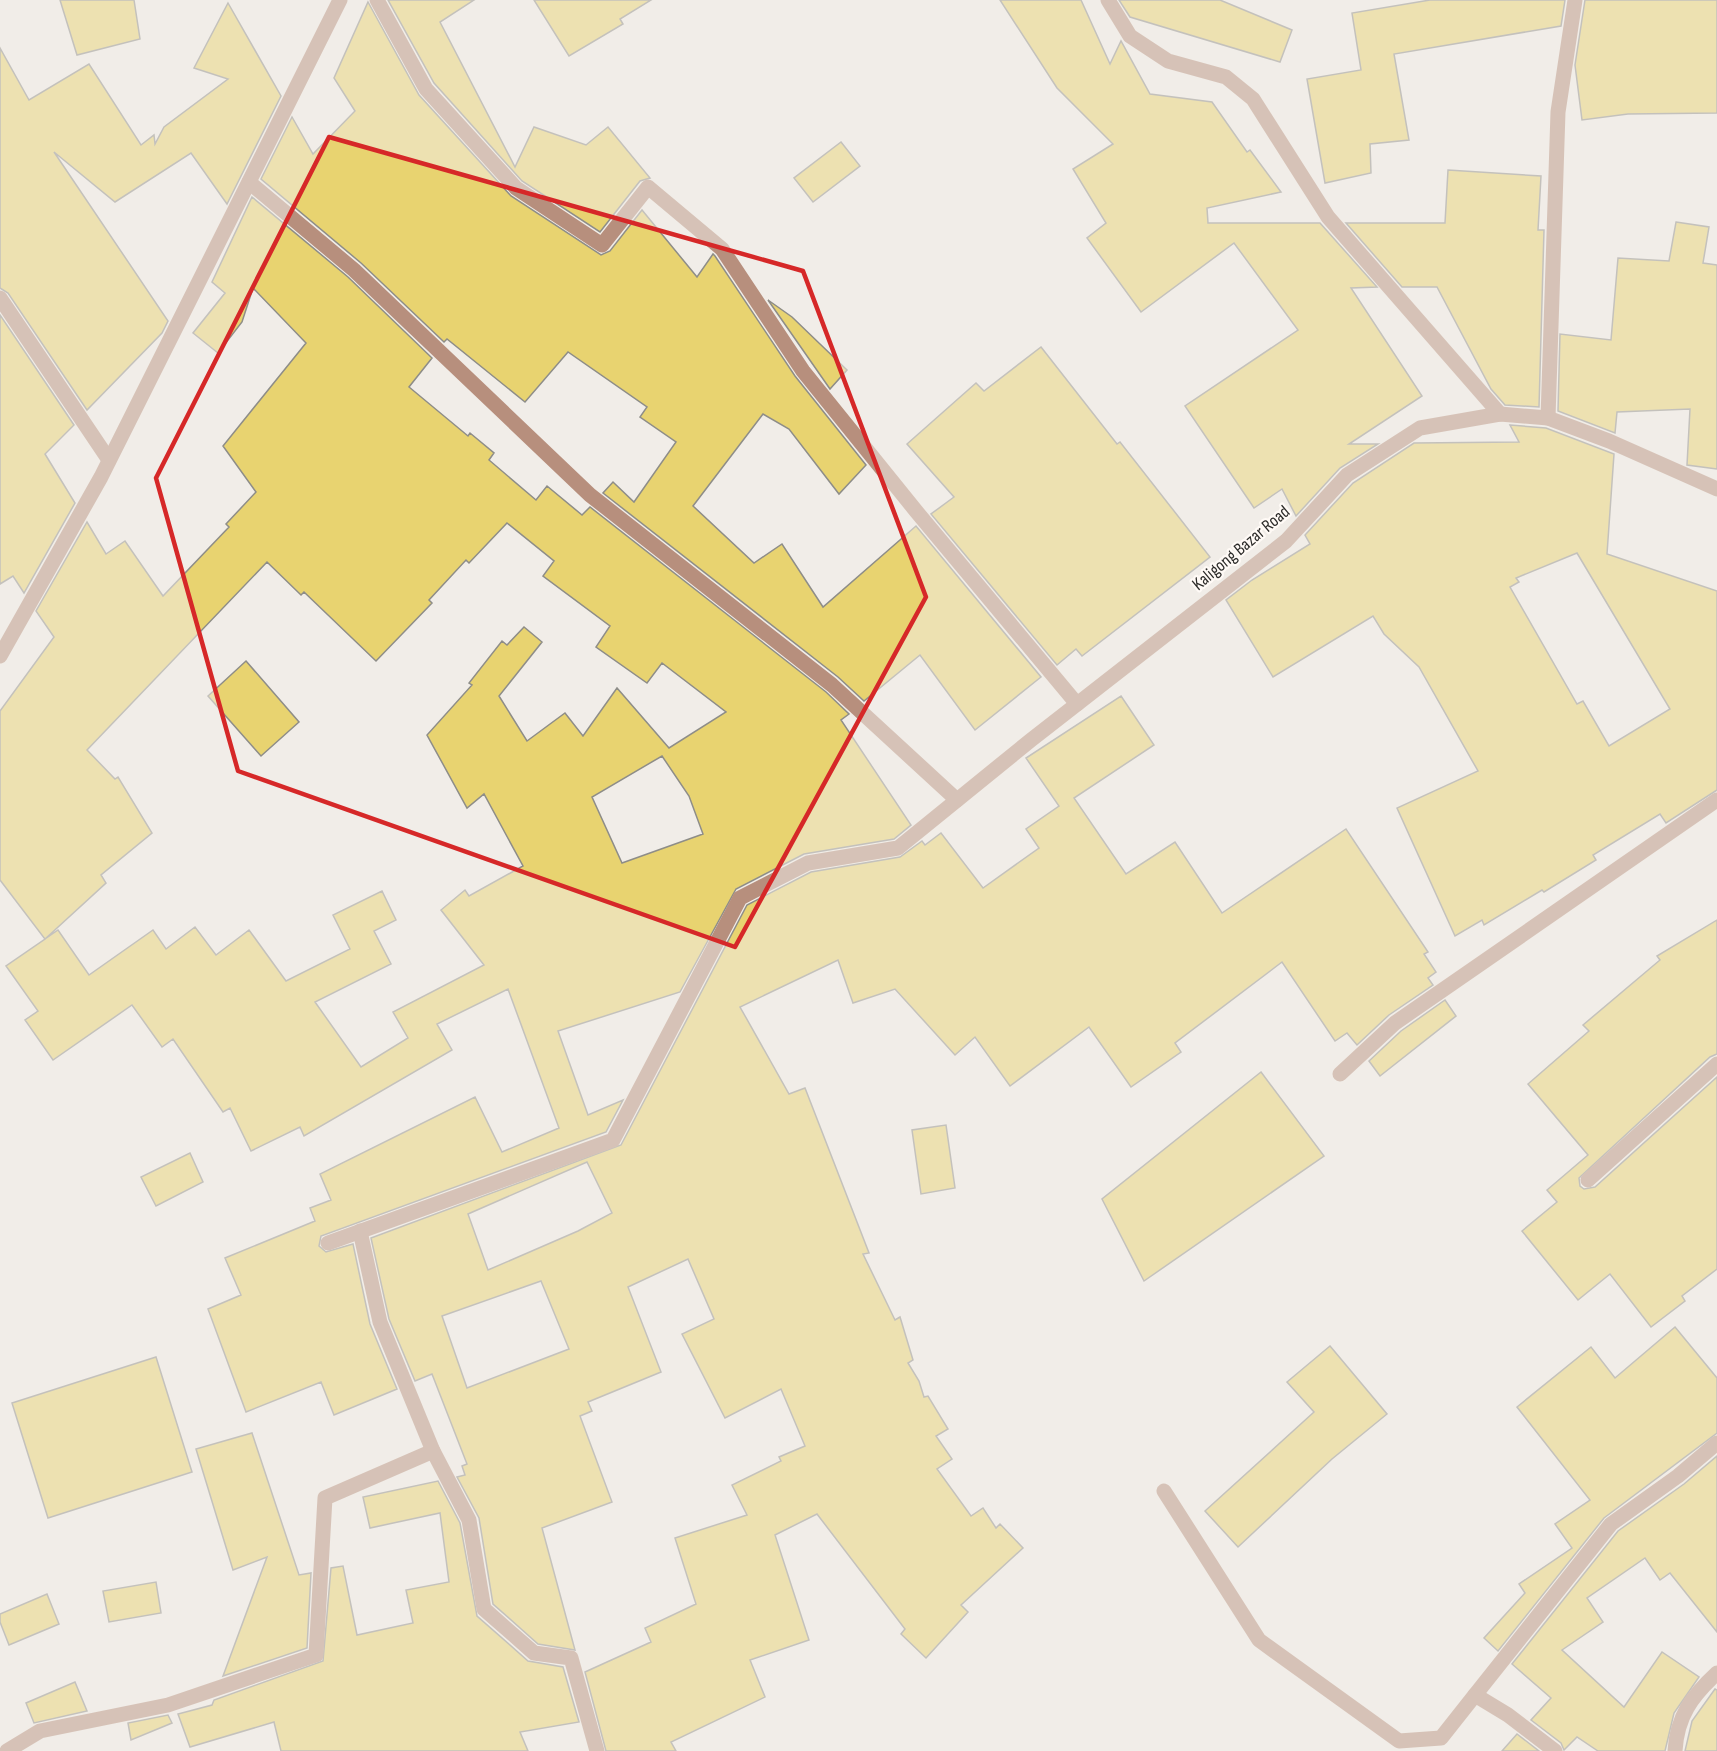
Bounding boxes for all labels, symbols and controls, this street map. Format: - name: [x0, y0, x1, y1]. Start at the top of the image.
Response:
- street label: Kaligong Bazar Road: [1188, 501, 1294, 595]

